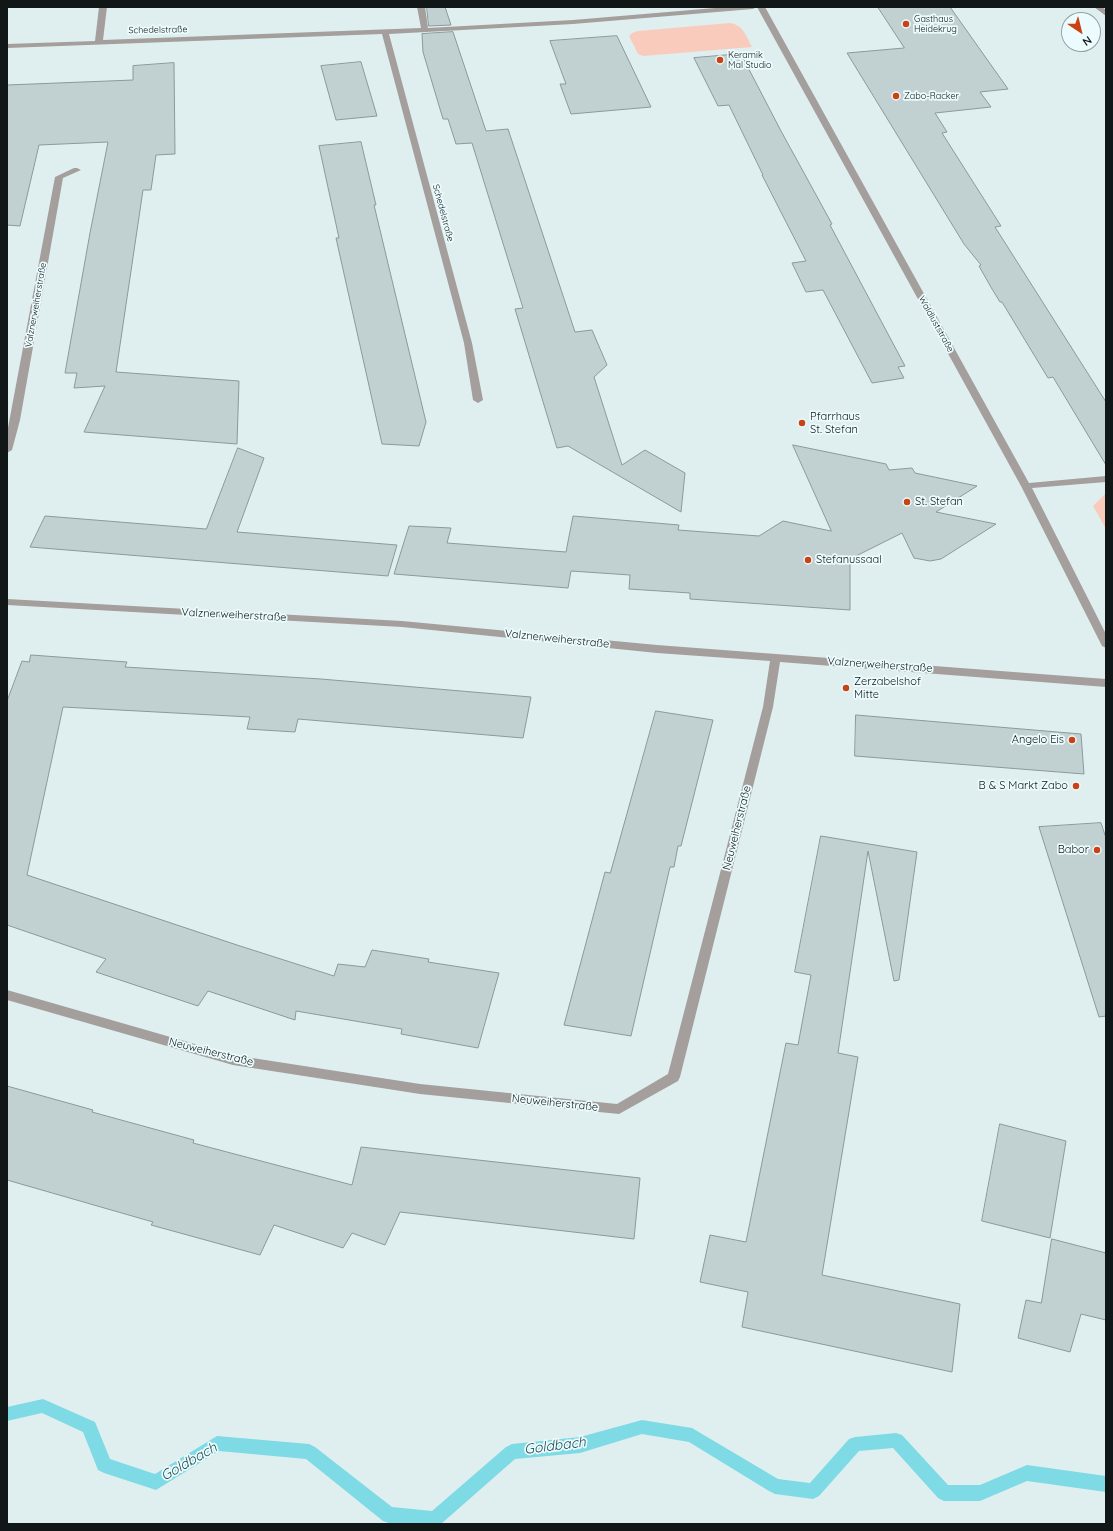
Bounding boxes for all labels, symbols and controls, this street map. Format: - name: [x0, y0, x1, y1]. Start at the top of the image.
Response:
- north arrow: [1061, 12, 1101, 52]
- place label: Gasthaus Heidekrug: [914, 14, 957, 35]
- marker: Gasthaus Heidekrug: [901, 19, 911, 29]
- street label: Schedelstraße: [128, 24, 188, 36]
- text: N: [1080, 33, 1095, 49]
- place label: Keramik Mal Studio: [728, 50, 771, 71]
- marker: Keramik Mal Studio: [715, 55, 725, 65]
- marker: Zabo-Racker: [891, 91, 901, 101]
- place label: Zabo-Racker: [904, 91, 959, 101]
- street label: Schedelstraße: [430, 183, 456, 243]
- street label: Valznerweiherstraße: [23, 262, 49, 348]
- street label: Waldluststraße: [916, 294, 956, 354]
- place label: Pfarrhaus St. Stefan: [810, 410, 860, 436]
- marker: Pfarrhaus St. Stefan: [797, 418, 807, 428]
- place label: St. Stefan: [915, 495, 963, 509]
- marker: St. Stefan: [902, 497, 912, 507]
- place label: Stefanussaal: [816, 553, 882, 567]
- marker: Stefanussaal: [803, 555, 813, 565]
- street label: Valznerweiherstraße: [181, 606, 287, 624]
- street label: Valznerweiherstraße: [504, 627, 610, 651]
- street label: Valznerweiherstraße: [827, 655, 933, 675]
- place label: Zerzabelshof Mitte: [854, 675, 921, 701]
- marker: Zerzabelshof Mitte: [841, 683, 851, 693]
- place label: Angelo Eis: [1012, 733, 1064, 747]
- marker: Angelo Eis: [1067, 735, 1077, 745]
- place label: B & S Markt Zabo: [979, 779, 1068, 793]
- marker: B & S Markt Zabo: [1071, 781, 1081, 791]
- street label: Neuweiherstraße: [720, 784, 754, 872]
- place label: Babor: [1058, 843, 1089, 857]
- marker: Babor: [1092, 845, 1102, 855]
- street label: Neuweiherstraße: [167, 1035, 255, 1069]
- street label: Neuweiherstraße: [511, 1092, 599, 1114]
- water label: Goldbach: [523, 1434, 587, 1458]
- water label: Goldbach: [158, 1439, 220, 1485]

